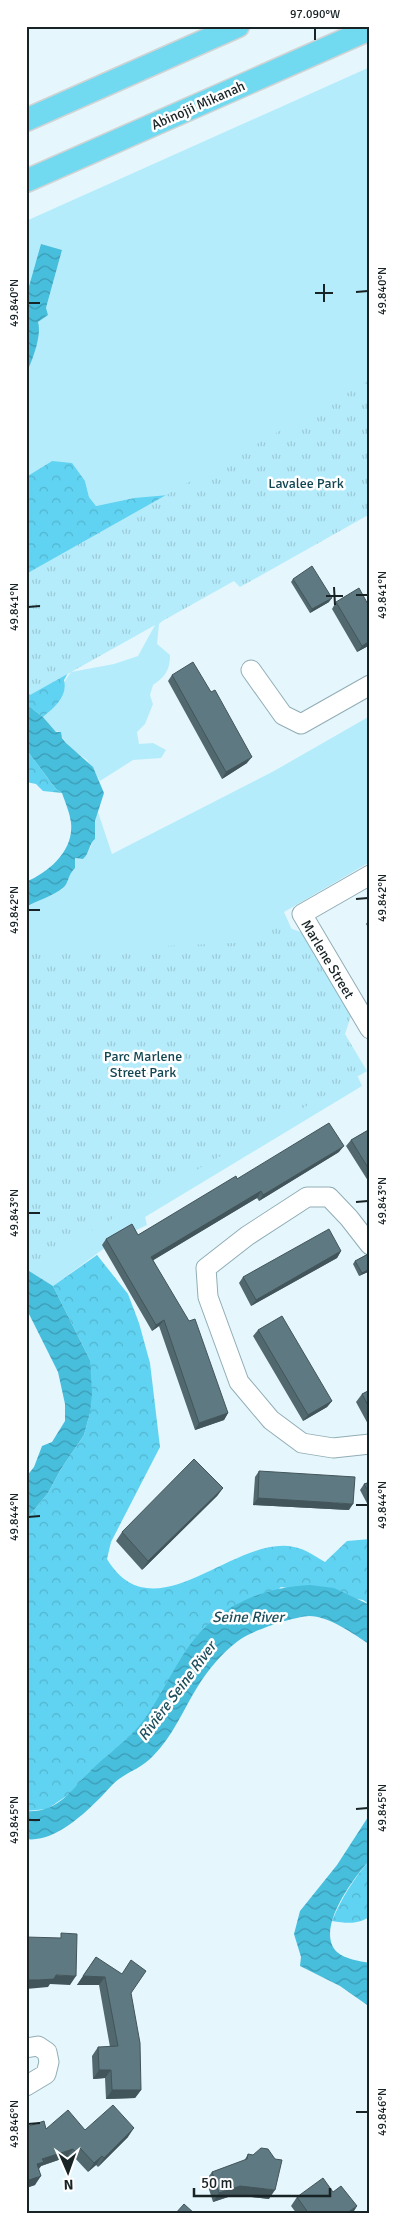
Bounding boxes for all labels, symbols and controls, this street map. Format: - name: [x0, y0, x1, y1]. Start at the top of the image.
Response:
- text: 97.090°W: [290, 7, 340, 22]
- street label: Abinojii Mikanah: [149, 77, 248, 134]
- text: 49.840°N: [375, 267, 390, 315]
- text: 49.840°N: [7, 279, 22, 327]
- park label: Lavalee Park: [268, 475, 344, 492]
- text: 49.841°N: [375, 571, 390, 619]
- text: 49.841°N: [7, 583, 22, 631]
- text: 49.842°N: [375, 874, 390, 922]
- text: 49.842°N: [7, 886, 22, 934]
- street label: Marlene Street: [297, 917, 358, 1002]
- park label: Parc Marlene Street Park: [104, 1048, 182, 1081]
- text: 49.843°N: [375, 1177, 390, 1225]
- text: 49.843°N: [7, 1189, 22, 1237]
- text: 49.844°N: [375, 1481, 390, 1529]
- text: 49.844°N: [7, 1493, 22, 1541]
- water label: Seine River: [212, 1608, 286, 1626]
- water label: Rivière Seine River: [134, 1636, 221, 1744]
- text: 49.845°N: [375, 1784, 390, 1832]
- text: 49.845°N: [7, 1796, 22, 1844]
- text: 49.846°N: [375, 2088, 390, 2136]
- text: 49.846°N: [7, 2100, 22, 2148]
- north arrow: [42, 2148, 92, 2198]
- scale bar: [194, 2165, 330, 2197]
- text: 50 m: [201, 2174, 232, 2192]
- text: N: [63, 2176, 74, 2193]

